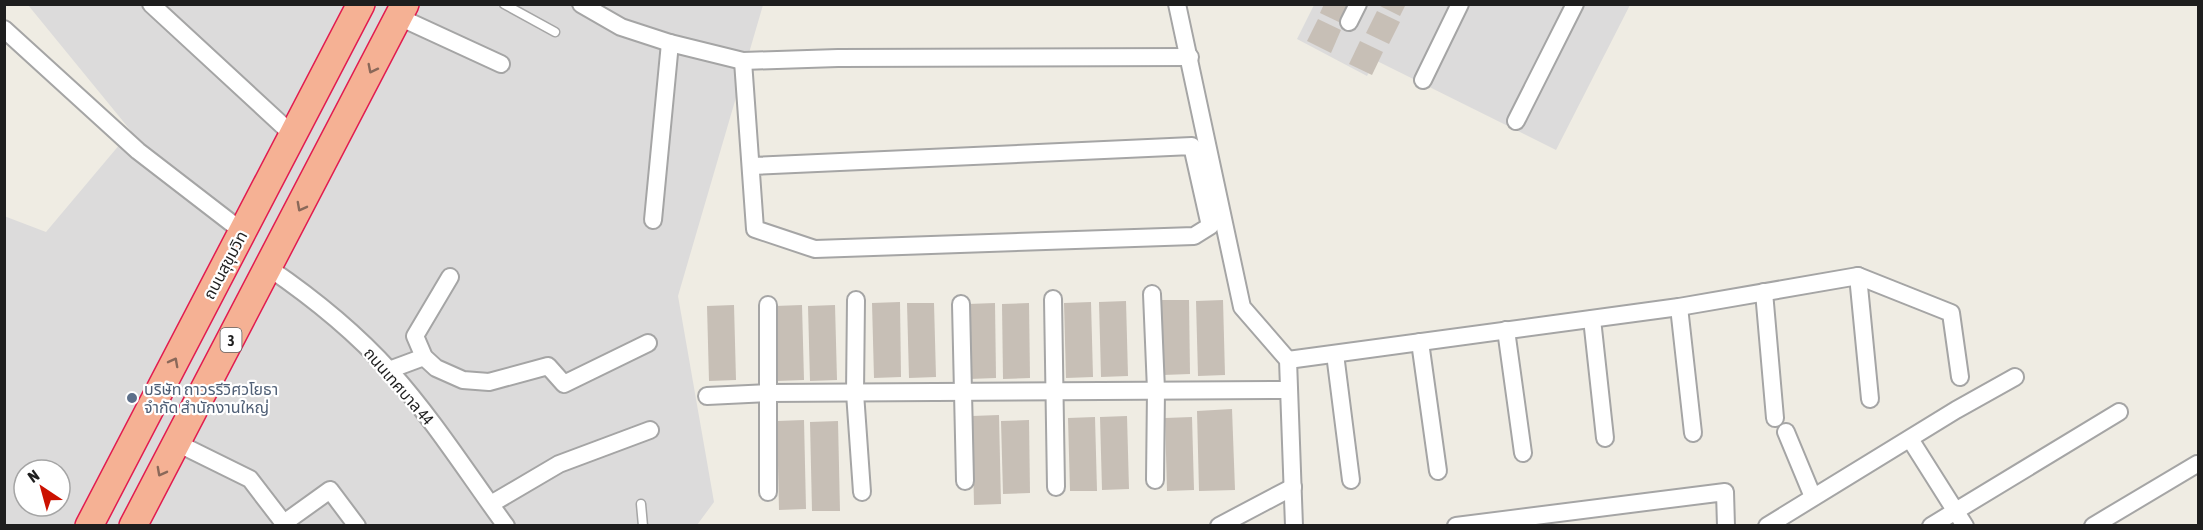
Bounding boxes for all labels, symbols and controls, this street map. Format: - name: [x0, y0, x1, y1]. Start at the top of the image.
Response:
- one-way arrow: [368, 62, 379, 73]
- one-way arrow: [297, 200, 308, 211]
- street label: ถนนสุขุมวิท: [200, 228, 251, 303]
- road number: 3: [220, 328, 242, 352]
- street label: ถนนเทศบาล 44: [361, 344, 437, 428]
- one-way arrow: [167, 358, 178, 368]
- place label: บริษัท ถาวรรีวิศวโยธา จำกัด สำนักงานใหญ่: [144, 380, 278, 416]
- marker: บริษัท ถาวรรีวิศวโยธา จำกัด สำนักงานใหญ่: [125, 391, 139, 405]
- north arrow: [12, 458, 72, 518]
- text: N: [24, 466, 42, 486]
- one-way arrow: [157, 466, 168, 476]

